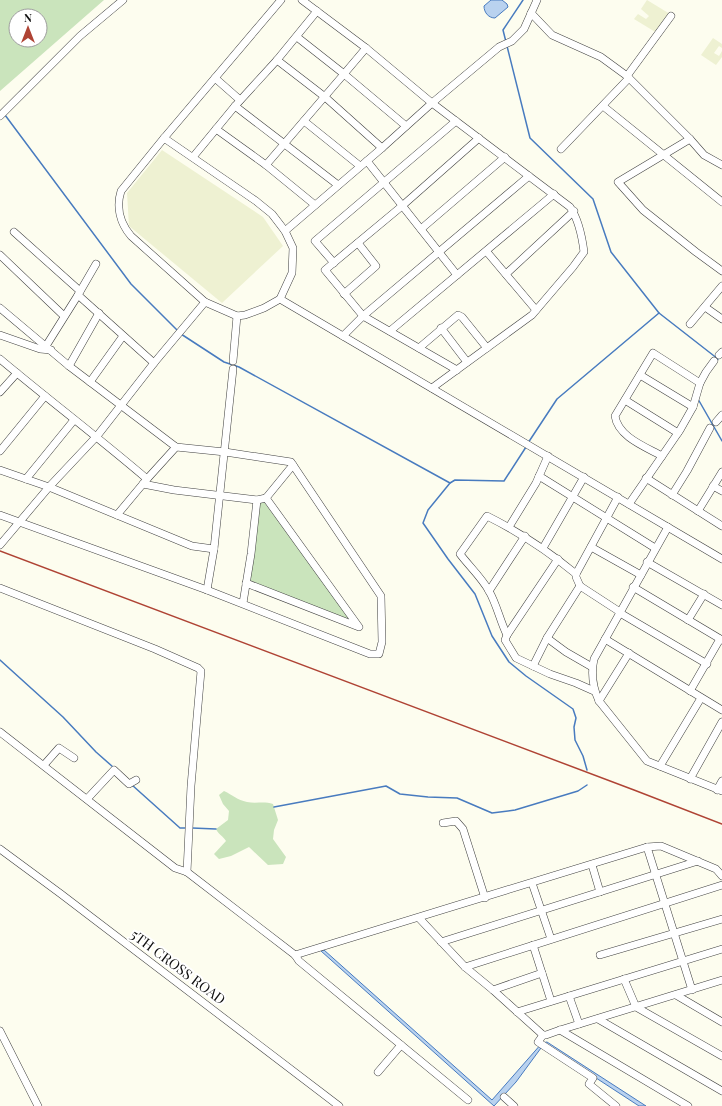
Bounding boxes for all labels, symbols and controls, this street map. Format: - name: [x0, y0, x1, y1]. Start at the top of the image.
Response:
- north arrow: [8, 8, 48, 48]
- text: N: [24, 10, 32, 25]
- street label: 5TH CROSS ROAD: [127, 925, 230, 1009]

